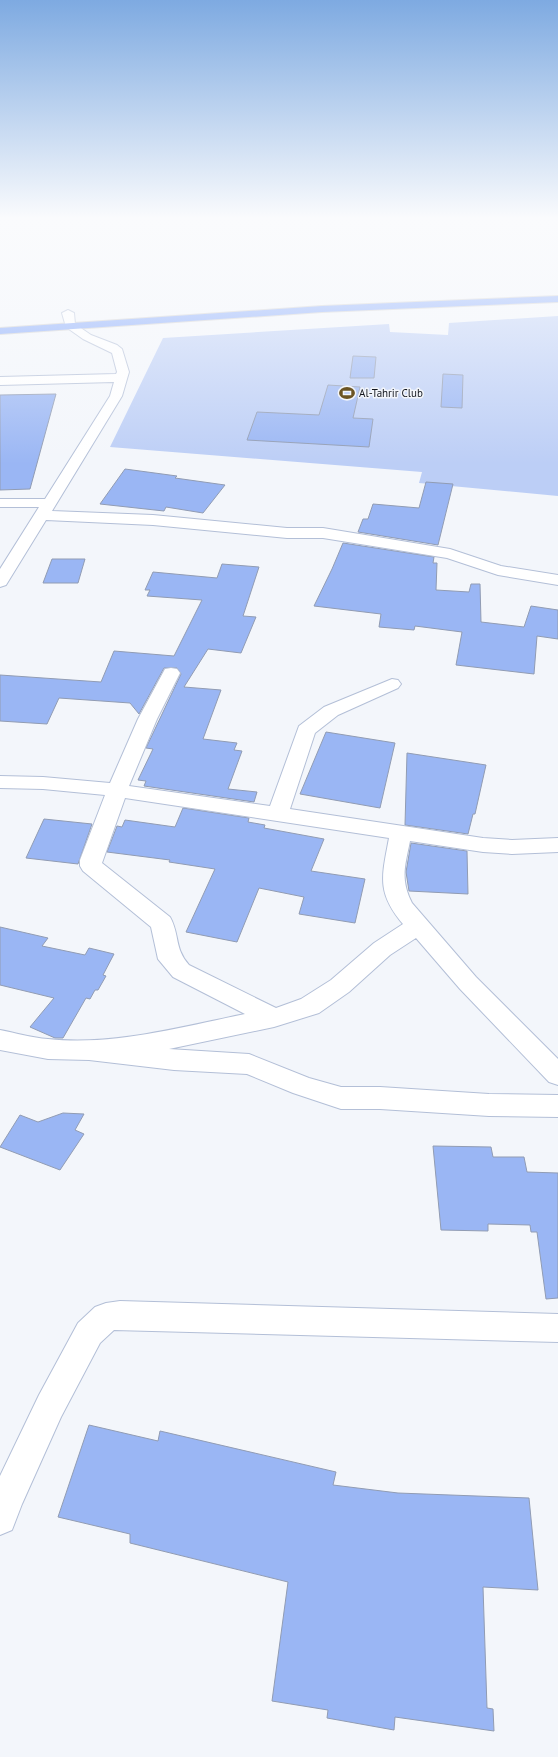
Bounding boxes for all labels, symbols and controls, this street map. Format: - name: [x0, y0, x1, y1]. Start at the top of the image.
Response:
- sports icon: Al-Tahrir Club: [338, 384, 356, 402]
- place label: Al-Tahrir Club: [359, 386, 423, 400]

